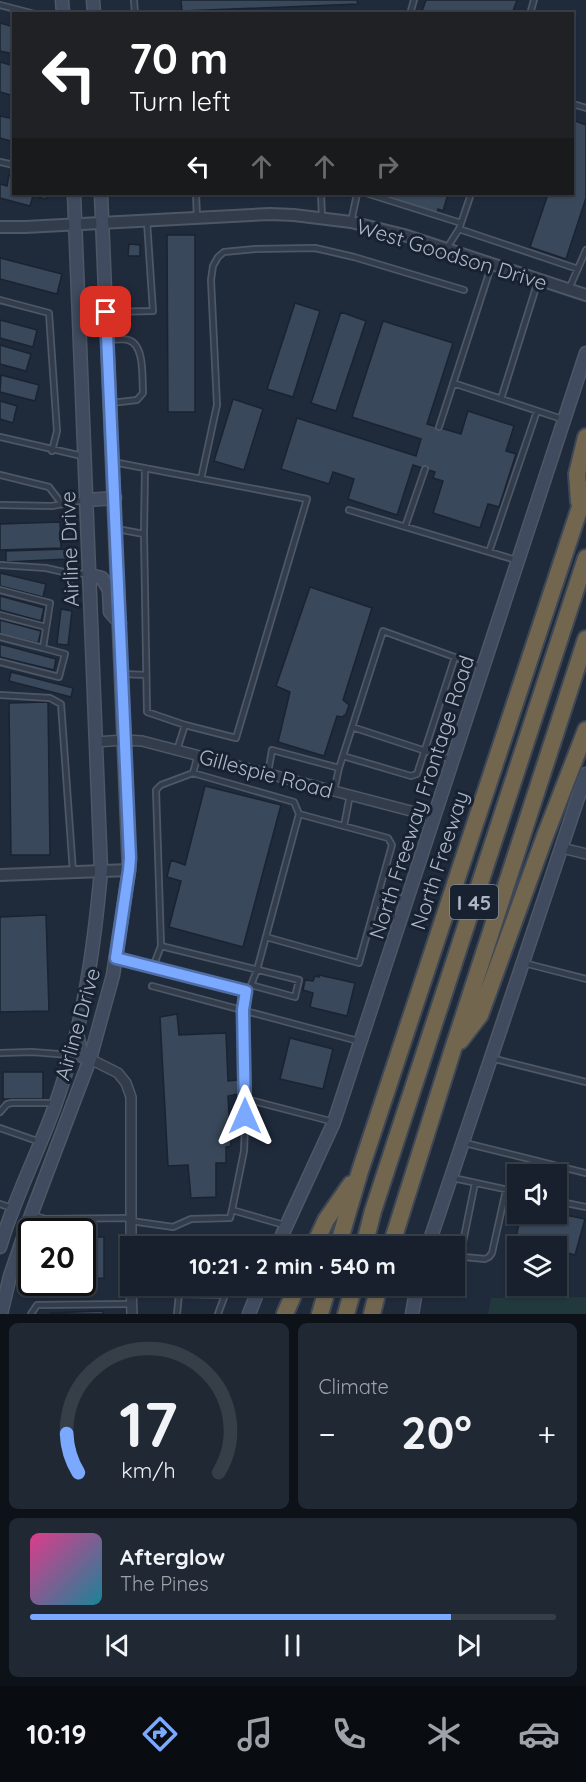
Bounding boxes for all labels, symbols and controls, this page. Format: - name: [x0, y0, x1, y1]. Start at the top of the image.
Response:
- text: 70 m: [129, 32, 228, 85]
- icon: left: [30, 36, 108, 114]
- text: Turn left: [129, 84, 231, 118]
- icon: left: [182, 150, 215, 183]
- icon: ahead: [245, 150, 278, 183]
- icon: ahead: [308, 150, 341, 183]
- icon: right: [371, 150, 404, 183]
- street label: West Goodson Drive: [353, 213, 551, 295]
- pin: [80, 286, 131, 337]
- icon: arrive: [89, 295, 122, 328]
- street label: Airline Drive: [54, 491, 84, 607]
- street label: North Freeway Frontage Road: [363, 652, 479, 942]
- street label: Gillespie Road: [196, 743, 336, 803]
- street label: North Freeway: [405, 787, 473, 933]
- road number: I 45: [450, 885, 498, 919]
- street label: Airline Drive: [49, 965, 105, 1083]
- position arrow: [213, 1084, 277, 1148]
- map controls: [507, 1164, 567, 1296]
- button: sound: [507, 1164, 567, 1224]
- speed limit sign: 20: [18, 1218, 96, 1296]
- button: layers: [507, 1236, 567, 1296]
- text: 10:21 · 2 min · 540 m: [189, 1252, 396, 1280]
- text: Climate: [319, 1374, 389, 1399]
- text: 17: [119, 1385, 178, 1463]
- text: 20°: [401, 1404, 472, 1460]
- text: −: [319, 1413, 336, 1454]
- text: +: [537, 1413, 556, 1454]
- text: km/h: [122, 1457, 176, 1483]
- text: Afterglow: [120, 1543, 225, 1571]
- text: The Pines: [120, 1571, 209, 1596]
- icon: previous: [101, 1629, 134, 1662]
- icon: pause: [276, 1629, 309, 1662]
- icon: next: [452, 1629, 485, 1662]
- icon: directions: [139, 1713, 181, 1755]
- icon: music: [234, 1713, 276, 1755]
- icon: phone: [328, 1713, 370, 1755]
- icon: climate: [423, 1713, 465, 1755]
- icon: car: [518, 1713, 560, 1755]
- text: 10:19: [26, 1717, 87, 1751]

